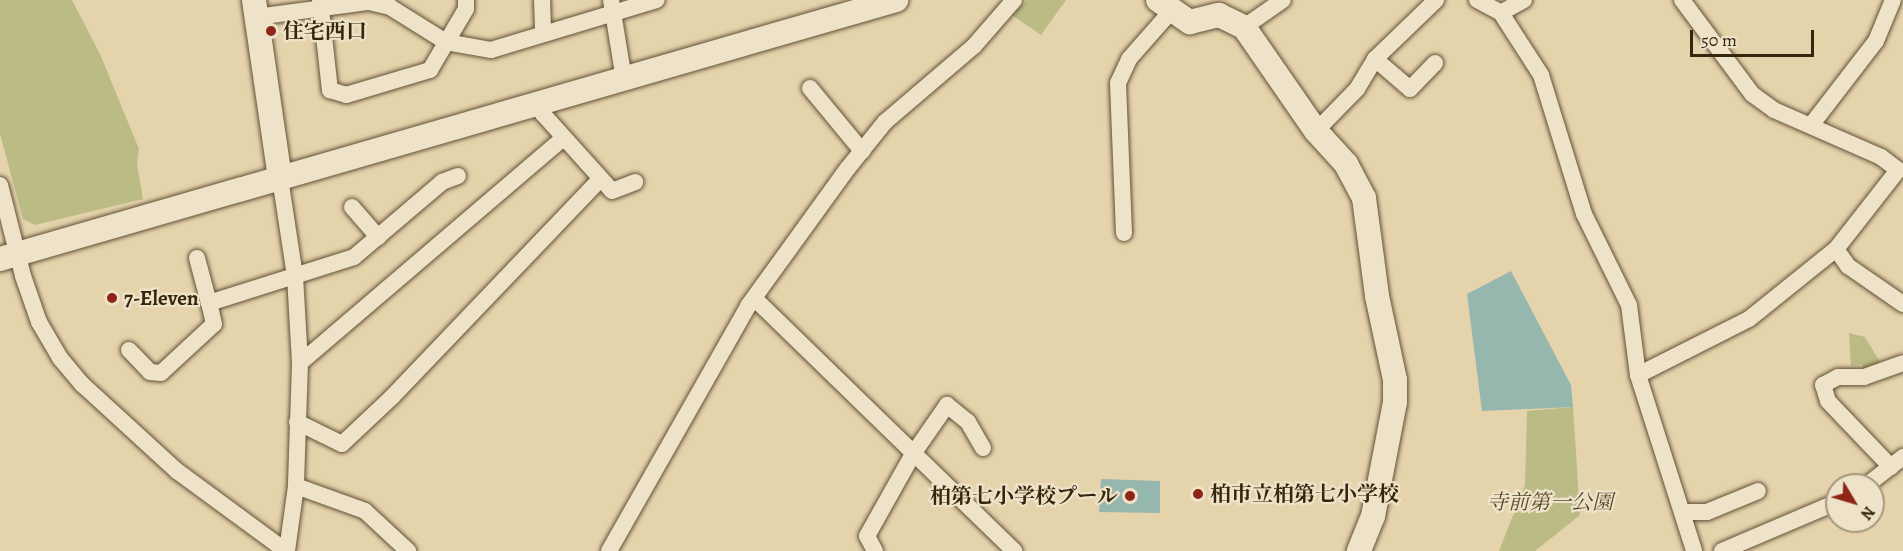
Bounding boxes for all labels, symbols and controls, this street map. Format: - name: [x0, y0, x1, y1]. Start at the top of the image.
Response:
- place label: 住宅西口: [283, 18, 367, 44]
- scale bar: [1693, 18, 1818, 56]
- marker: 住宅西口: [264, 24, 278, 38]
- text: 50 m: [1701, 28, 1737, 52]
- place label: 7-Eleven: [124, 285, 199, 311]
- marker: 7-Eleven: [105, 291, 119, 305]
- north arrow: [1825, 473, 1885, 533]
- place label: 柏市立柏第七小学校: [1210, 481, 1399, 507]
- place label: 柏第七小学校プール: [930, 483, 1118, 509]
- marker: 柏市立柏第七小学校: [1191, 487, 1205, 501]
- marker: 柏第七小学校プール: [1123, 489, 1137, 503]
- park label: 寺前第一公園: [1487, 489, 1613, 515]
- text: N: [1855, 501, 1880, 524]

